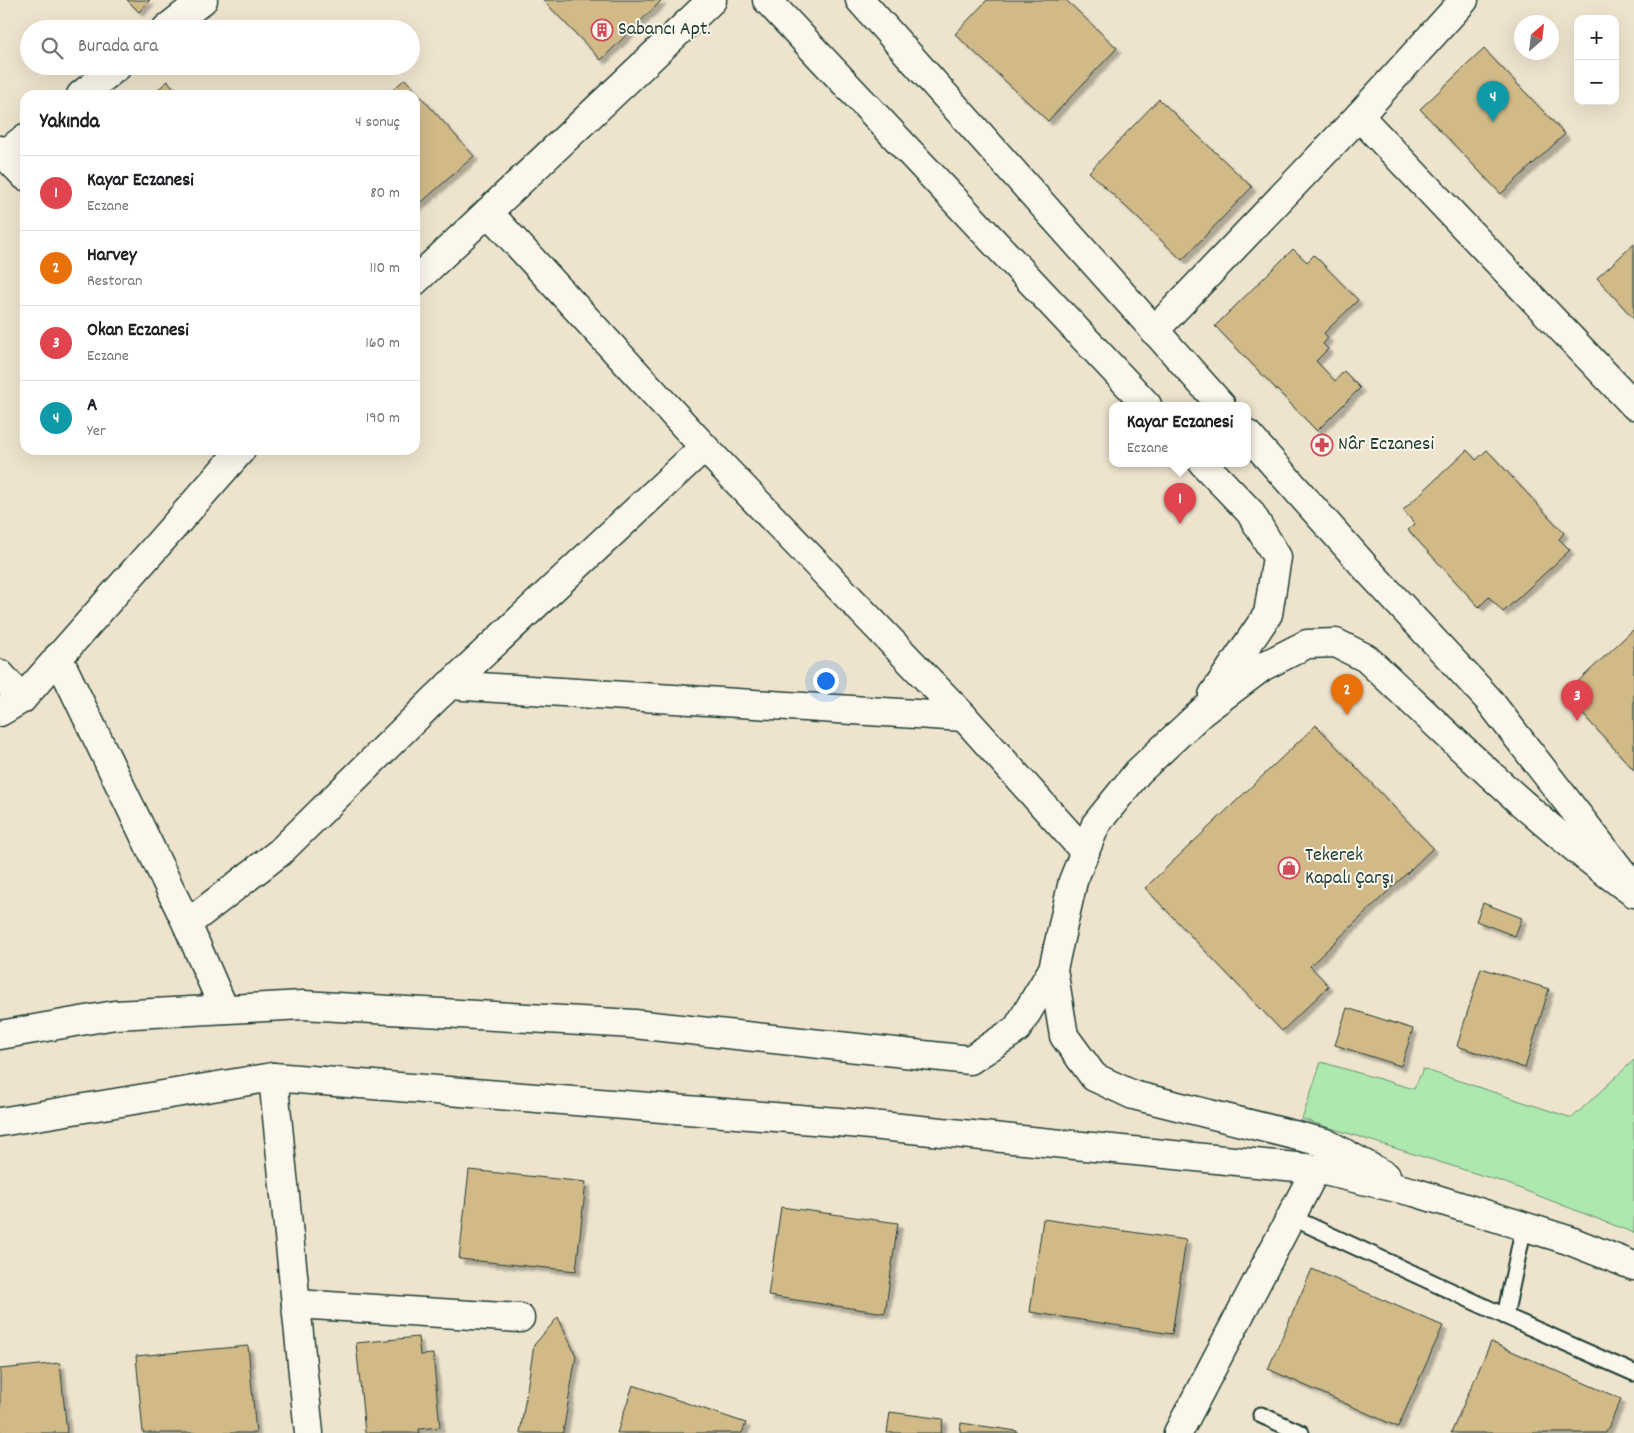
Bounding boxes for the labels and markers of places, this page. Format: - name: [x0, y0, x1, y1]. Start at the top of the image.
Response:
- place label: Sabancı Apt.: [618, 16, 711, 44]
- building icon: Sabancı Apt.: [590, 18, 614, 42]
- pin: 4: [1477, 81, 1509, 122]
- place label: Nâr Eczanesi: [1338, 431, 1434, 459]
- pharmacy icon: Nâr Eczanesi: [1310, 433, 1334, 457]
- pin: 1: [1164, 483, 1196, 524]
- pin: 2: [1331, 674, 1363, 715]
- pin: 3: [1561, 680, 1593, 721]
- place label: Tekerek Kapalı Çarşı: [1305, 842, 1394, 893]
- shop icon: Tekerek Kapalı Çarşı: [1277, 856, 1301, 880]

